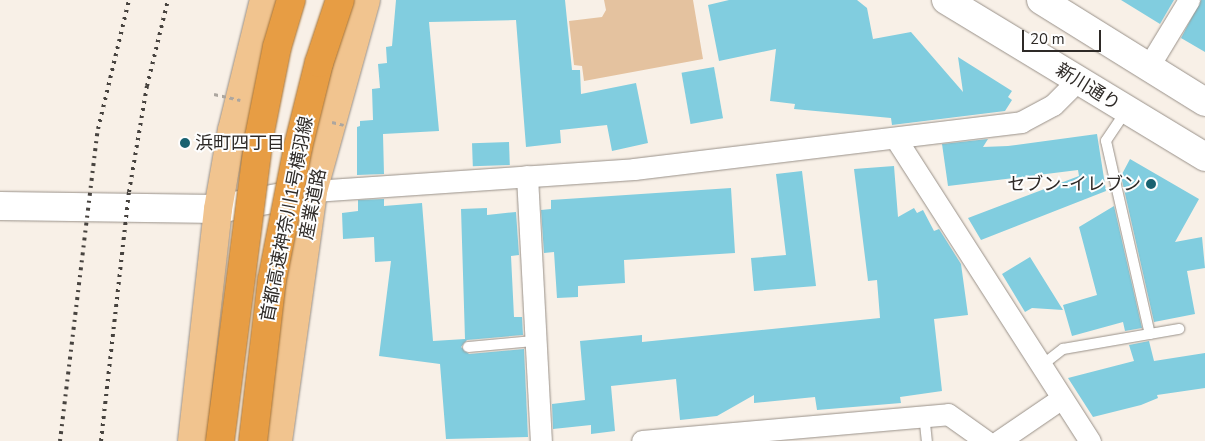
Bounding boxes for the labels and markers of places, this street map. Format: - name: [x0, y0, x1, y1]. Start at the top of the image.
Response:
- place label: 浜町四丁目: [195, 132, 285, 154]
- marker: 浜町四丁目: [179, 137, 191, 149]
- place label: セブン-イレブン: [1007, 173, 1141, 195]
- marker: セブン-イレブン: [1145, 178, 1157, 190]

